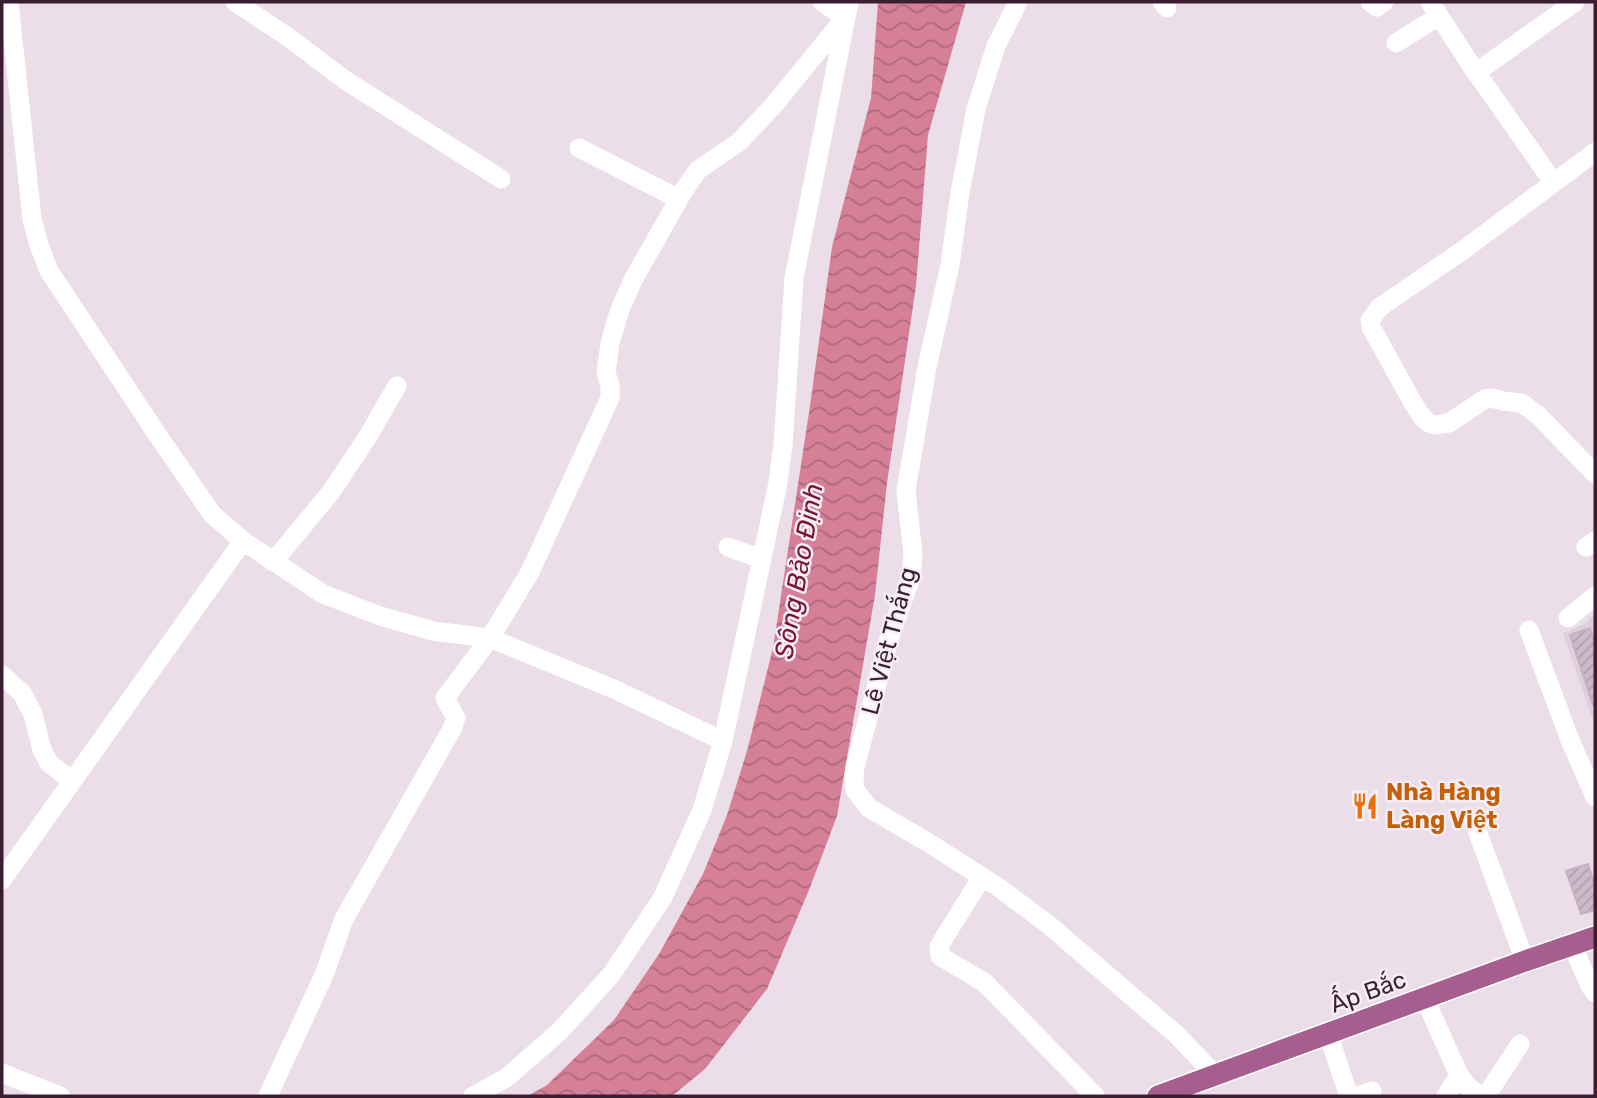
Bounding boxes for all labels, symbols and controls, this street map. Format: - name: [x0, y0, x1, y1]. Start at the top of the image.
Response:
- water label: Sông Bảo Định: [768, 481, 830, 661]
- street label: Lê Việt Thắng: [854, 564, 922, 718]
- place label: Nhà Hàng Làng Việt: [1386, 778, 1501, 834]
- restaurant icon: Nhà Hàng Làng Việt: [1350, 791, 1380, 821]
- street label: Ấp Bắc: [1325, 961, 1410, 1019]

